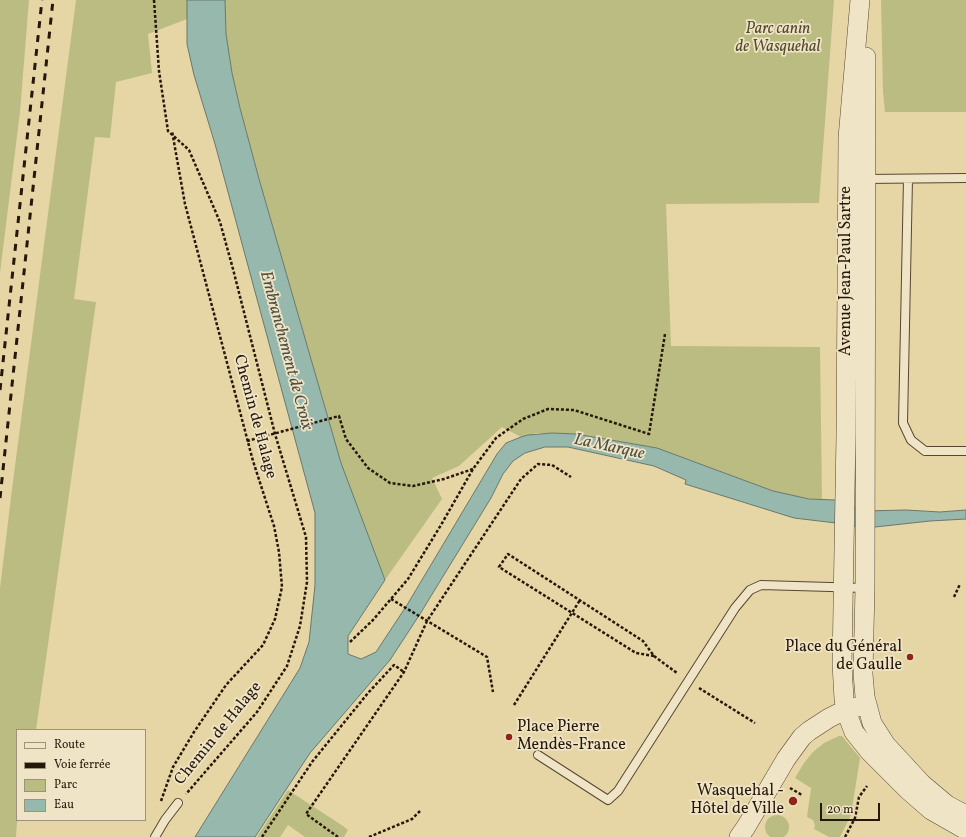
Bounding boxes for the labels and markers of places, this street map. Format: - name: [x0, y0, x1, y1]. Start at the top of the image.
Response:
- place label: Place du Général de Gaulle: [785, 638, 902, 676]
- marker: Place du Général de Gaulle: [905, 652, 915, 662]
- place label: Place Pierre Mendès-France: [517, 718, 626, 756]
- marker: Place Pierre Mendès-France: [504, 732, 514, 742]
- place label: Wasquehal - Hôtel de Ville: [690, 782, 784, 820]
- marker: Wasquehal - Hôtel de Ville: [787, 795, 799, 807]

